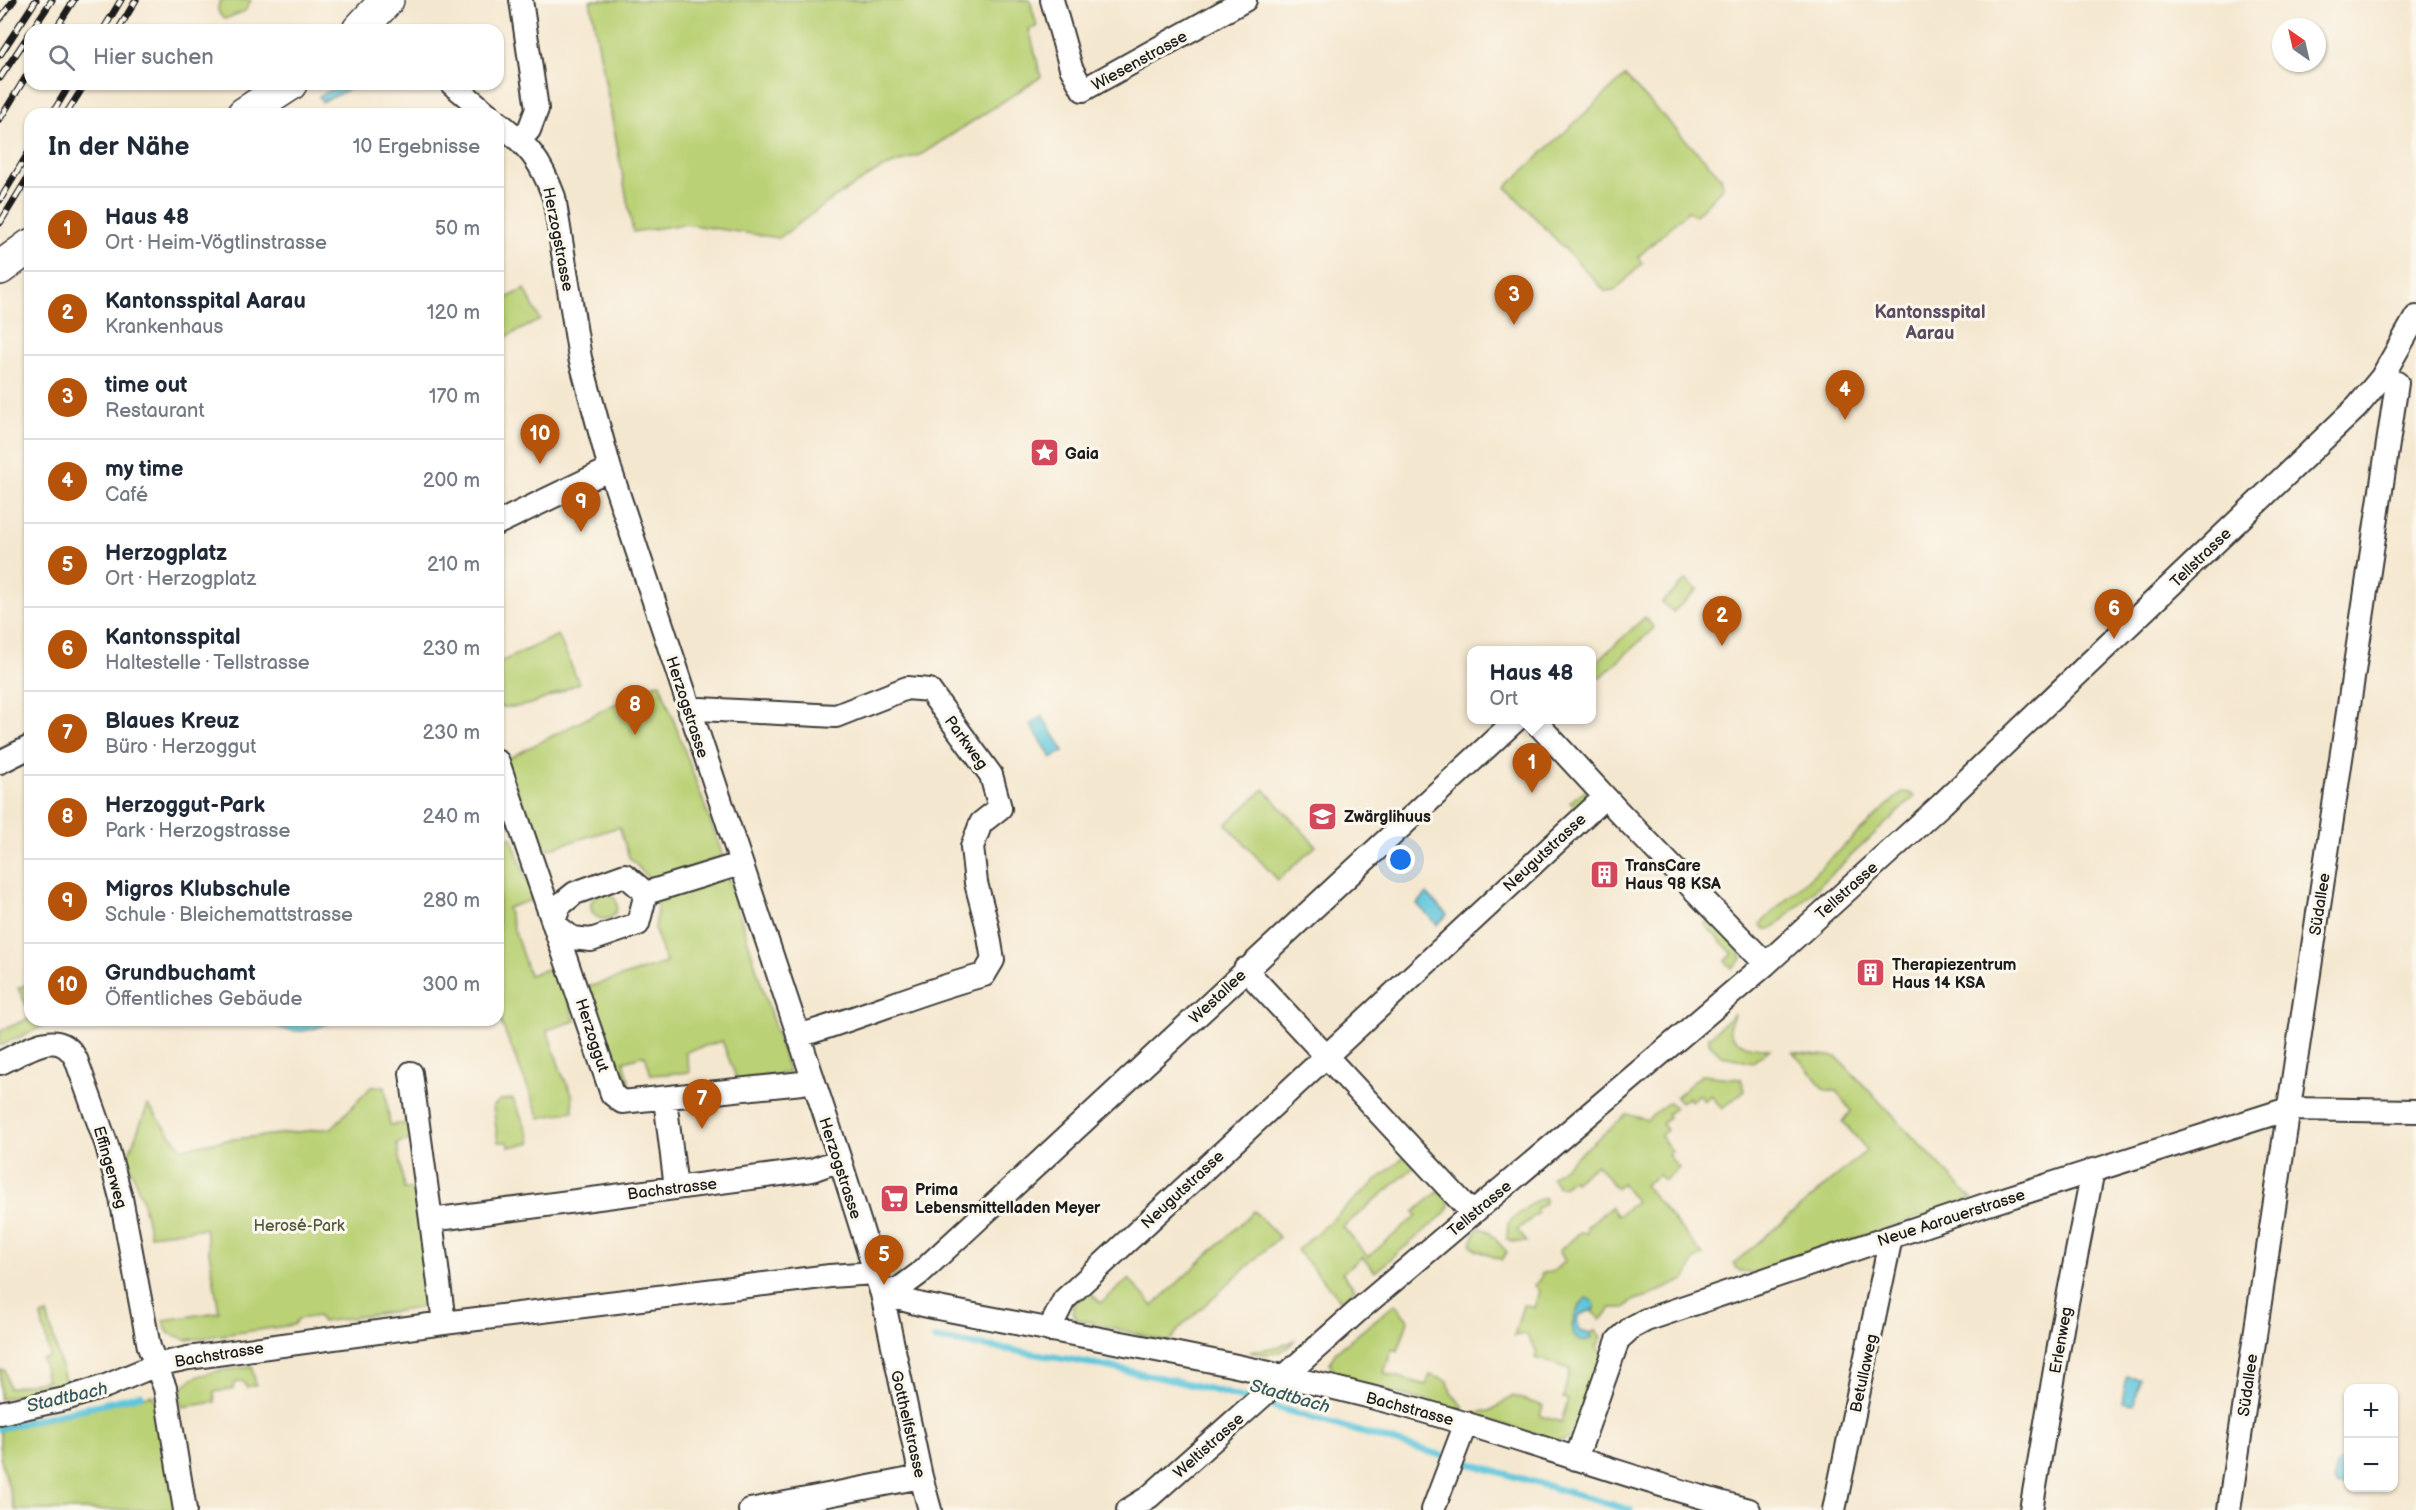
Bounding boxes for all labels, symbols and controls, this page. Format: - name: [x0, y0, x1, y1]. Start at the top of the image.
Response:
- north arrow: [2272, 18, 2326, 72]
- search box: [24, 24, 504, 90]
- street label: Wiesenstrasse: [1089, 27, 1191, 95]
- icon: search: [45, 41, 78, 74]
- text: Hier suchen: [93, 44, 214, 71]
- text: In der Nähe: [48, 132, 190, 163]
- text: 10 Ergebnisse: [353, 135, 480, 159]
- street label: Herzogstrasse: [538, 186, 577, 293]
- text: Haus 48: [105, 204, 189, 231]
- text: 1: [63, 217, 72, 241]
- text: 50 m: [435, 217, 480, 241]
- text: Ort · Heim-Vögtlinstrasse: [105, 231, 327, 255]
- pin: 3: [1494, 276, 1534, 325]
- text: Kantonsspital Aarau: [105, 288, 306, 315]
- text: 2: [62, 301, 73, 325]
- text: 120 m: [427, 301, 480, 325]
- district label: Kantonsspital Aarau: [1875, 302, 1985, 344]
- text: Krankenhaus: [105, 315, 223, 339]
- pin: 4: [1826, 370, 1864, 420]
- text: time out: [105, 372, 187, 399]
- text: 3: [62, 385, 73, 409]
- text: 170 m: [429, 385, 480, 409]
- text: Restaurant: [105, 399, 205, 423]
- pin: 10: [520, 414, 560, 464]
- place icon: Gaia: [1028, 437, 1060, 469]
- place label: Gaia: [1065, 445, 1099, 464]
- text: my time: [105, 456, 183, 483]
- text: 4: [62, 469, 73, 493]
- text: 200 m: [423, 469, 480, 493]
- pin: 9: [562, 482, 600, 532]
- text: Café: [105, 483, 148, 507]
- street label: Tellstrasse: [2167, 524, 2236, 592]
- text: Herzogplatz: [105, 540, 227, 567]
- text: 5: [62, 553, 73, 577]
- text: 210 m: [427, 553, 480, 577]
- text: Ort · Herzogplatz: [105, 567, 256, 591]
- pin: 6: [2094, 590, 2134, 639]
- pin: 2: [1702, 596, 1742, 646]
- text: Kantonsspital: [105, 624, 241, 651]
- text: 6: [61, 637, 74, 661]
- text: 230 m: [423, 637, 480, 661]
- popup: [1467, 646, 1596, 724]
- text: Haltestelle · Tellstrasse: [105, 651, 310, 675]
- street label: Herzogstrasse: [661, 654, 712, 761]
- text: Haus 48: [1489, 660, 1574, 687]
- pin: 8: [616, 686, 654, 735]
- text: Ort: [1489, 687, 1518, 711]
- text: Blaues Kreuz: [105, 708, 239, 735]
- street label: Parkweg: [940, 712, 992, 773]
- text: 7: [62, 721, 73, 745]
- text: 230 m: [423, 721, 480, 745]
- text: Büro · Herzoggut: [105, 735, 256, 759]
- pin: 1: [1512, 744, 1552, 793]
- text: Herzoggut-Park: [105, 792, 265, 819]
- school or university icon: Zwärglihuus: [1307, 800, 1339, 832]
- text: 8: [61, 805, 74, 829]
- text: 240 m: [423, 805, 480, 829]
- place label: Zwärglihuus: [1344, 808, 1431, 827]
- street label: Neugutstrasse: [1500, 810, 1591, 896]
- text: Park · Herzogstrasse: [105, 819, 290, 843]
- your location: [1386, 845, 1415, 874]
- place label: TransCare Haus 98 KSA: [1625, 857, 1721, 894]
- building icon: TransCare Haus 98 KSA: [1588, 858, 1620, 890]
- street label: Tellstrasse: [1812, 858, 1882, 924]
- street label: Südallee: [2306, 871, 2335, 937]
- text: Migros Klubschule: [105, 876, 290, 903]
- text: 9: [62, 889, 73, 913]
- text: 280 m: [423, 889, 480, 913]
- text: Schule · Bleichemattstrasse: [105, 903, 353, 927]
- place label: Therapiezentrum Haus 14 KSA: [1892, 956, 2017, 993]
- building icon: Therapiezentrum Haus 14 KSA: [1855, 957, 1887, 989]
- text: Grundbuchamt: [105, 960, 255, 987]
- street label: Westallee: [1186, 966, 1251, 1028]
- text: 10: [57, 973, 78, 997]
- text: 300 m: [422, 973, 480, 997]
- text: Öffentliches Gebäude: [105, 987, 302, 1011]
- street label: Herzoggut: [571, 996, 612, 1075]
- pin: 7: [682, 1080, 722, 1129]
- street label: Herzogstrasse: [814, 1115, 865, 1222]
- street label: Effingerweg: [89, 1124, 130, 1211]
- street label: Neugutstrasse: [1138, 1147, 1229, 1233]
- street label: Bachstrasse: [626, 1175, 719, 1204]
- street label: Tellstrasse: [1444, 1177, 1516, 1241]
- place label: Prima Lebensmittelladen Meyer: [915, 1181, 1101, 1218]
- supermarket icon: Prima Lebensmittelladen Meyer: [878, 1182, 910, 1214]
- street label: Neue Aarauerstrasse: [1875, 1185, 2028, 1251]
- park label: Herosé-Park: [253, 1217, 345, 1236]
- pin: 5: [864, 1236, 904, 1285]
- street label: Erlenweg: [2046, 1305, 2077, 1375]
- street label: Betullaweg: [1847, 1332, 1882, 1414]
- street label: Bachstrasse: [173, 1339, 266, 1372]
- street label: Südallee: [2235, 1352, 2262, 1418]
- street label: Gotthelfstrasse: [886, 1369, 929, 1480]
- water label: Stadtbach: [1247, 1375, 1333, 1418]
- water label: Stadtbach: [25, 1378, 110, 1417]
- map controls: [2344, 1384, 2398, 1492]
- button: +: [2344, 1384, 2398, 1438]
- street label: Bachstrasse: [1364, 1389, 1456, 1430]
- street label: Weltistrasse: [1170, 1409, 1248, 1483]
- button: −: [2344, 1438, 2398, 1492]

